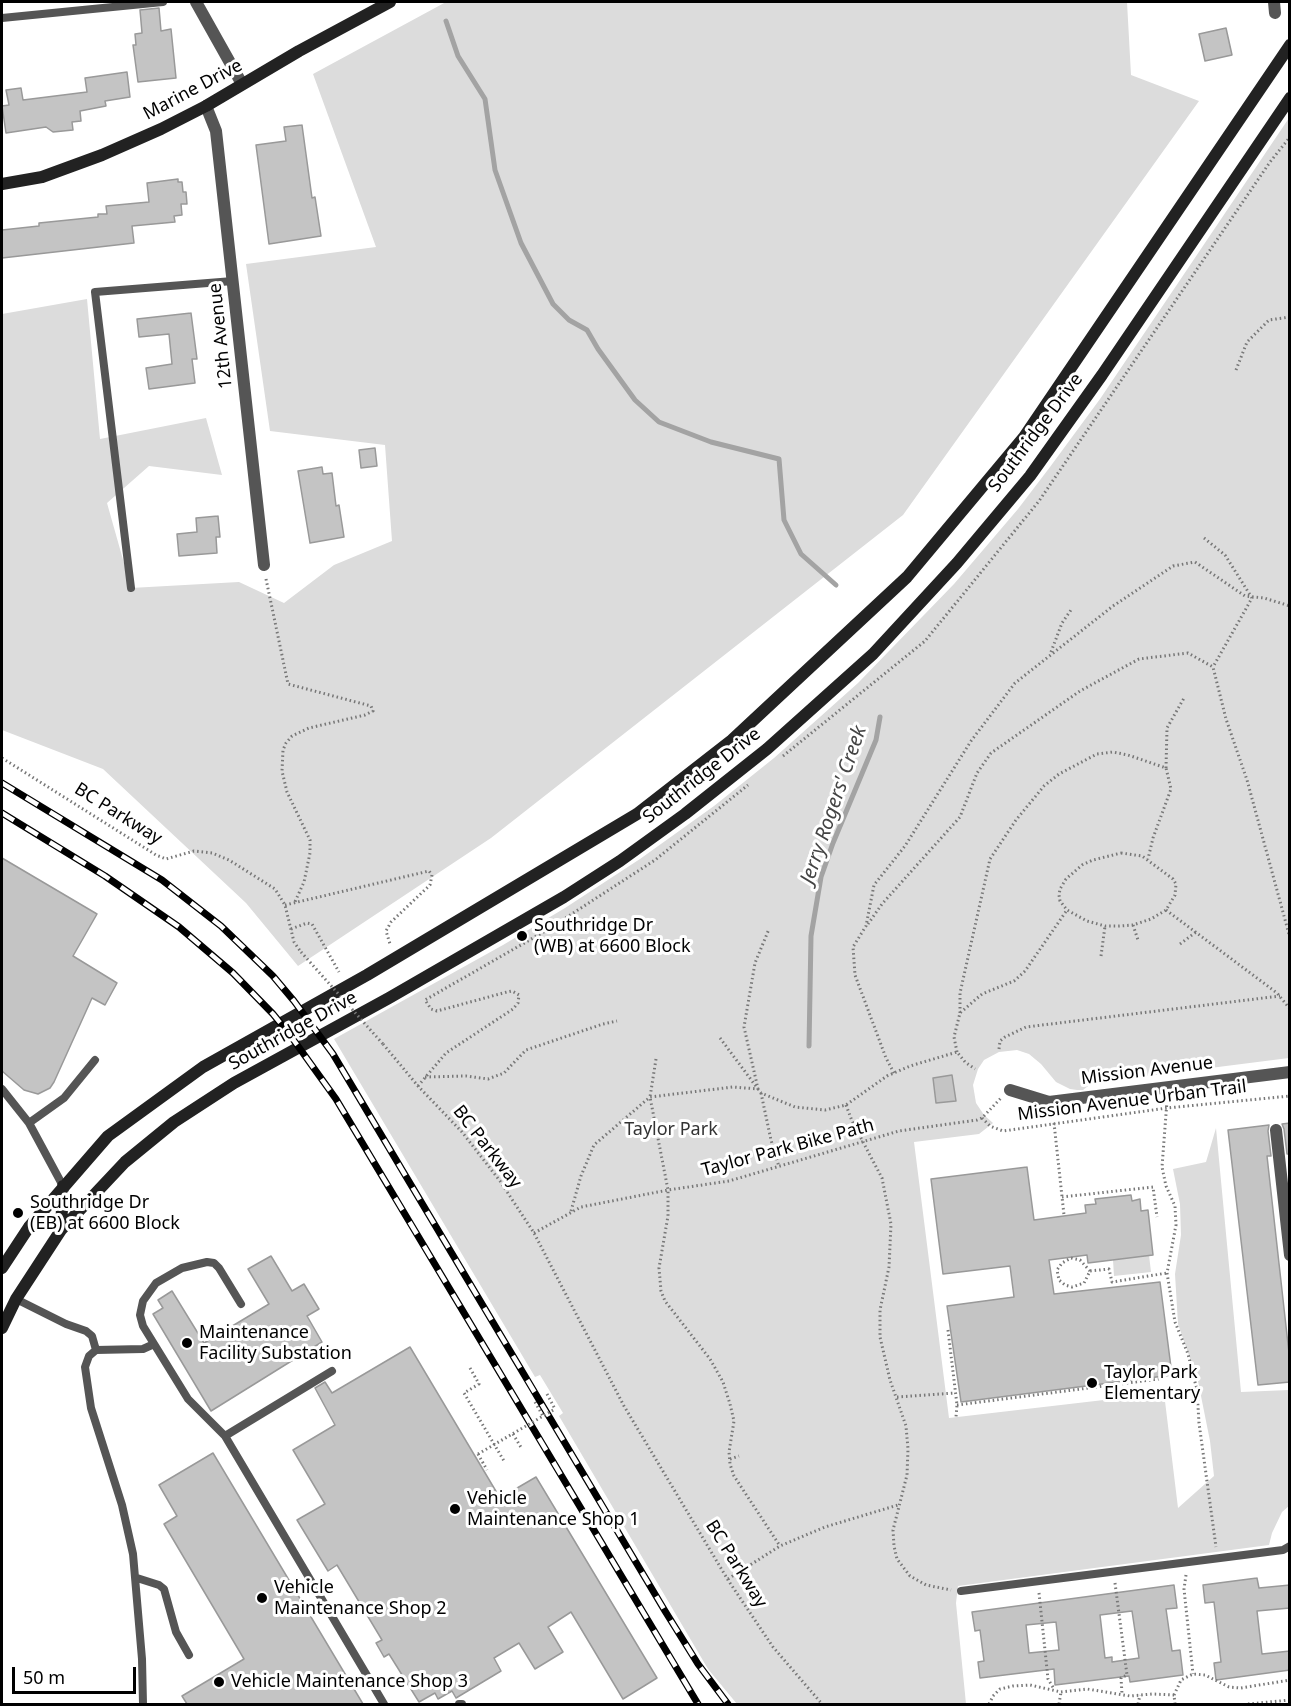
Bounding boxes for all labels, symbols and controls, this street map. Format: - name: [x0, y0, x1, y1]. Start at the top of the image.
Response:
- street label: Marine Drive: [140, 55, 246, 125]
- street label: 12th Avenue: [205, 282, 237, 390]
- street label: Southridge Drive: [984, 369, 1088, 497]
- street label: Southridge Drive: [639, 723, 765, 829]
- water label: Jerry Rogers' Creek: [796, 723, 872, 887]
- street label: BC Parkway: [70, 779, 166, 849]
- place label: Southridge Dr (WB) at 6600 Block: [534, 915, 691, 958]
- marker: Southridge Dr (WB) at 6600 Block: [515, 929, 529, 943]
- street label: Southridge Drive: [225, 987, 361, 1075]
- street label: Mission Avenue: [1080, 1052, 1214, 1090]
- street label: Mission Avenue Urban Trail: [1016, 1076, 1248, 1126]
- street label: BC Parkway: [448, 1101, 526, 1193]
- street label: Taylor Park Bike Path: [699, 1115, 877, 1181]
- park label: Taylor Park: [624, 1119, 718, 1141]
- place label: Southridge Dr (EB) at 6600 Block: [30, 1192, 180, 1234]
- marker: Southridge Dr (EB) at 6600 Block: [11, 1206, 25, 1220]
- place label: Maintenance Facility Substation: [199, 1322, 352, 1364]
- marker: Maintenance Facility Substation: [180, 1336, 194, 1350]
- place label: Taylor Park Elementary: [1104, 1362, 1200, 1404]
- marker: Taylor Park Elementary: [1085, 1376, 1099, 1390]
- place label: Vehicle Maintenance Shop 1: [467, 1488, 640, 1530]
- marker: Vehicle Maintenance Shop 1: [448, 1502, 462, 1516]
- street label: BC Parkway: [701, 1516, 771, 1612]
- place label: Vehicle Maintenance Shop 2: [274, 1577, 447, 1620]
- marker: Vehicle Maintenance Shop 2: [255, 1591, 269, 1605]
- scale bar: [15, 1655, 140, 1693]
- text: 50 m: [23, 1665, 65, 1689]
- place label: Vehicle Maintenance Shop 3: [231, 1671, 468, 1693]
- marker: Vehicle Maintenance Shop 3: [212, 1675, 226, 1689]

